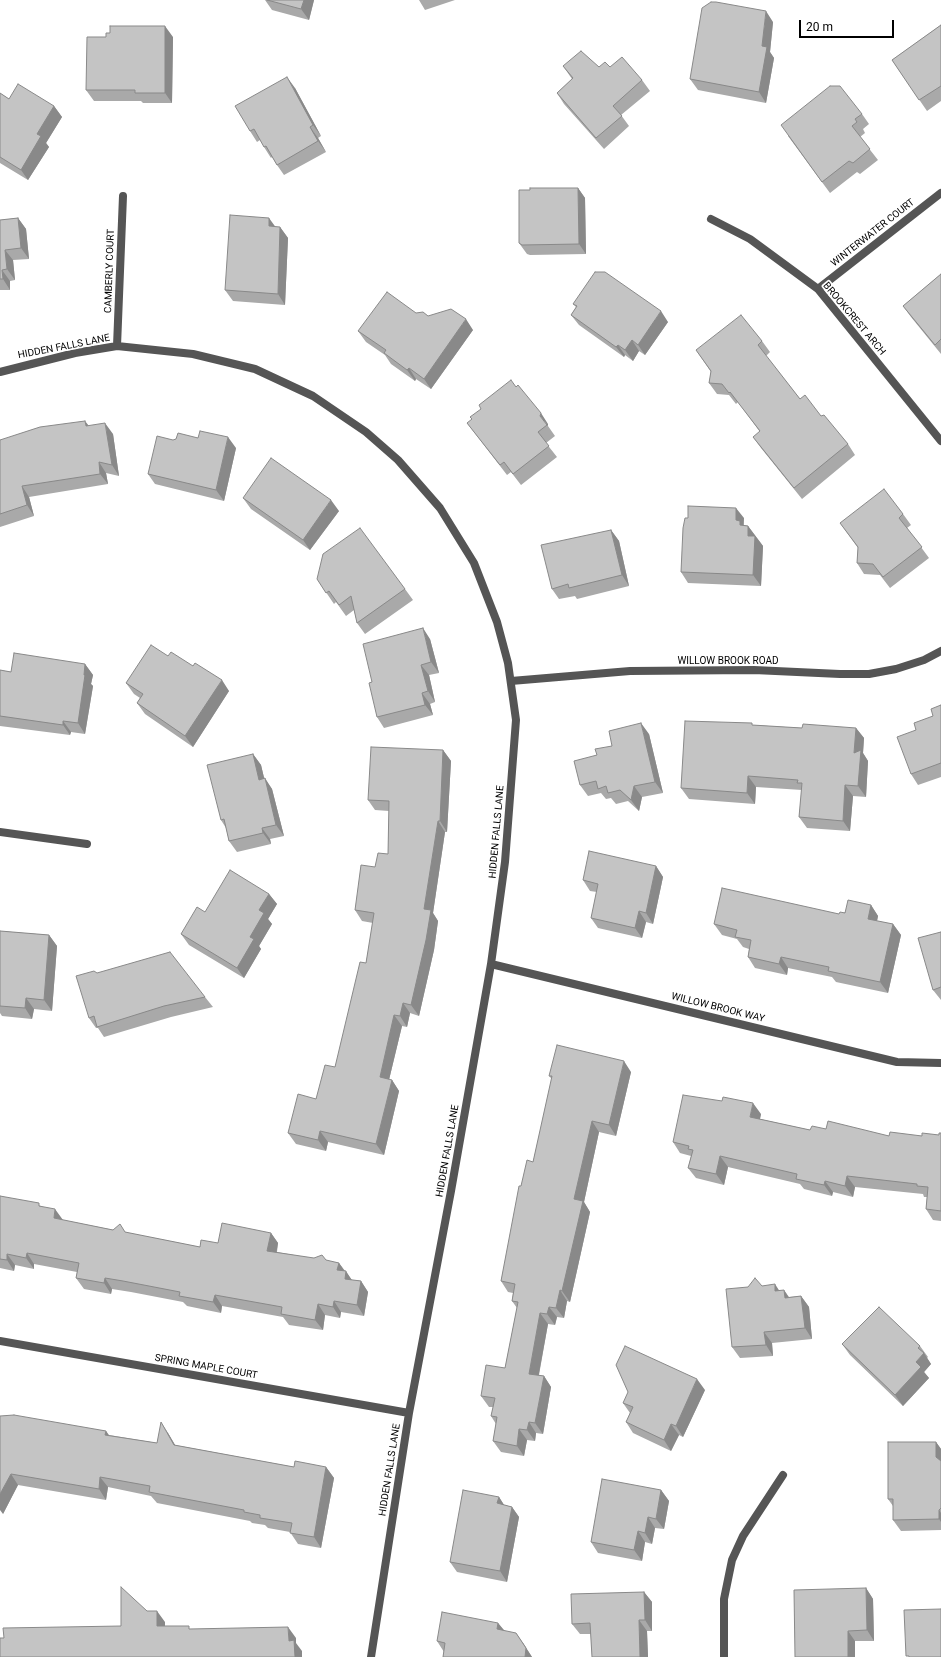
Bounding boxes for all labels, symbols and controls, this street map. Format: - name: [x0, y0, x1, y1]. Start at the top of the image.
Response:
- scale bar: [801, 12, 896, 38]
- text: 20 m: [806, 20, 833, 34]
- street label: WINTERWATER COURT: [829, 197, 917, 269]
- street label: CAMBERLY COURT: [103, 229, 117, 313]
- street label: BROOKCREST ARCH: [820, 280, 888, 358]
- street label: HIDDEN FALLS LANE: [17, 332, 111, 362]
- street label: WILLOW BROOK ROAD: [677, 655, 779, 667]
- street label: HIDDEN FALLS LANE: [487, 785, 507, 879]
- street label: WILLOW BROOK WAY: [670, 991, 766, 1025]
- street label: HIDDEN FALLS LANE: [434, 1104, 462, 1198]
- street label: SPRING MAPLE COURT: [154, 1352, 258, 1382]
- street label: HIDDEN FALLS LANE: [377, 1423, 403, 1517]

